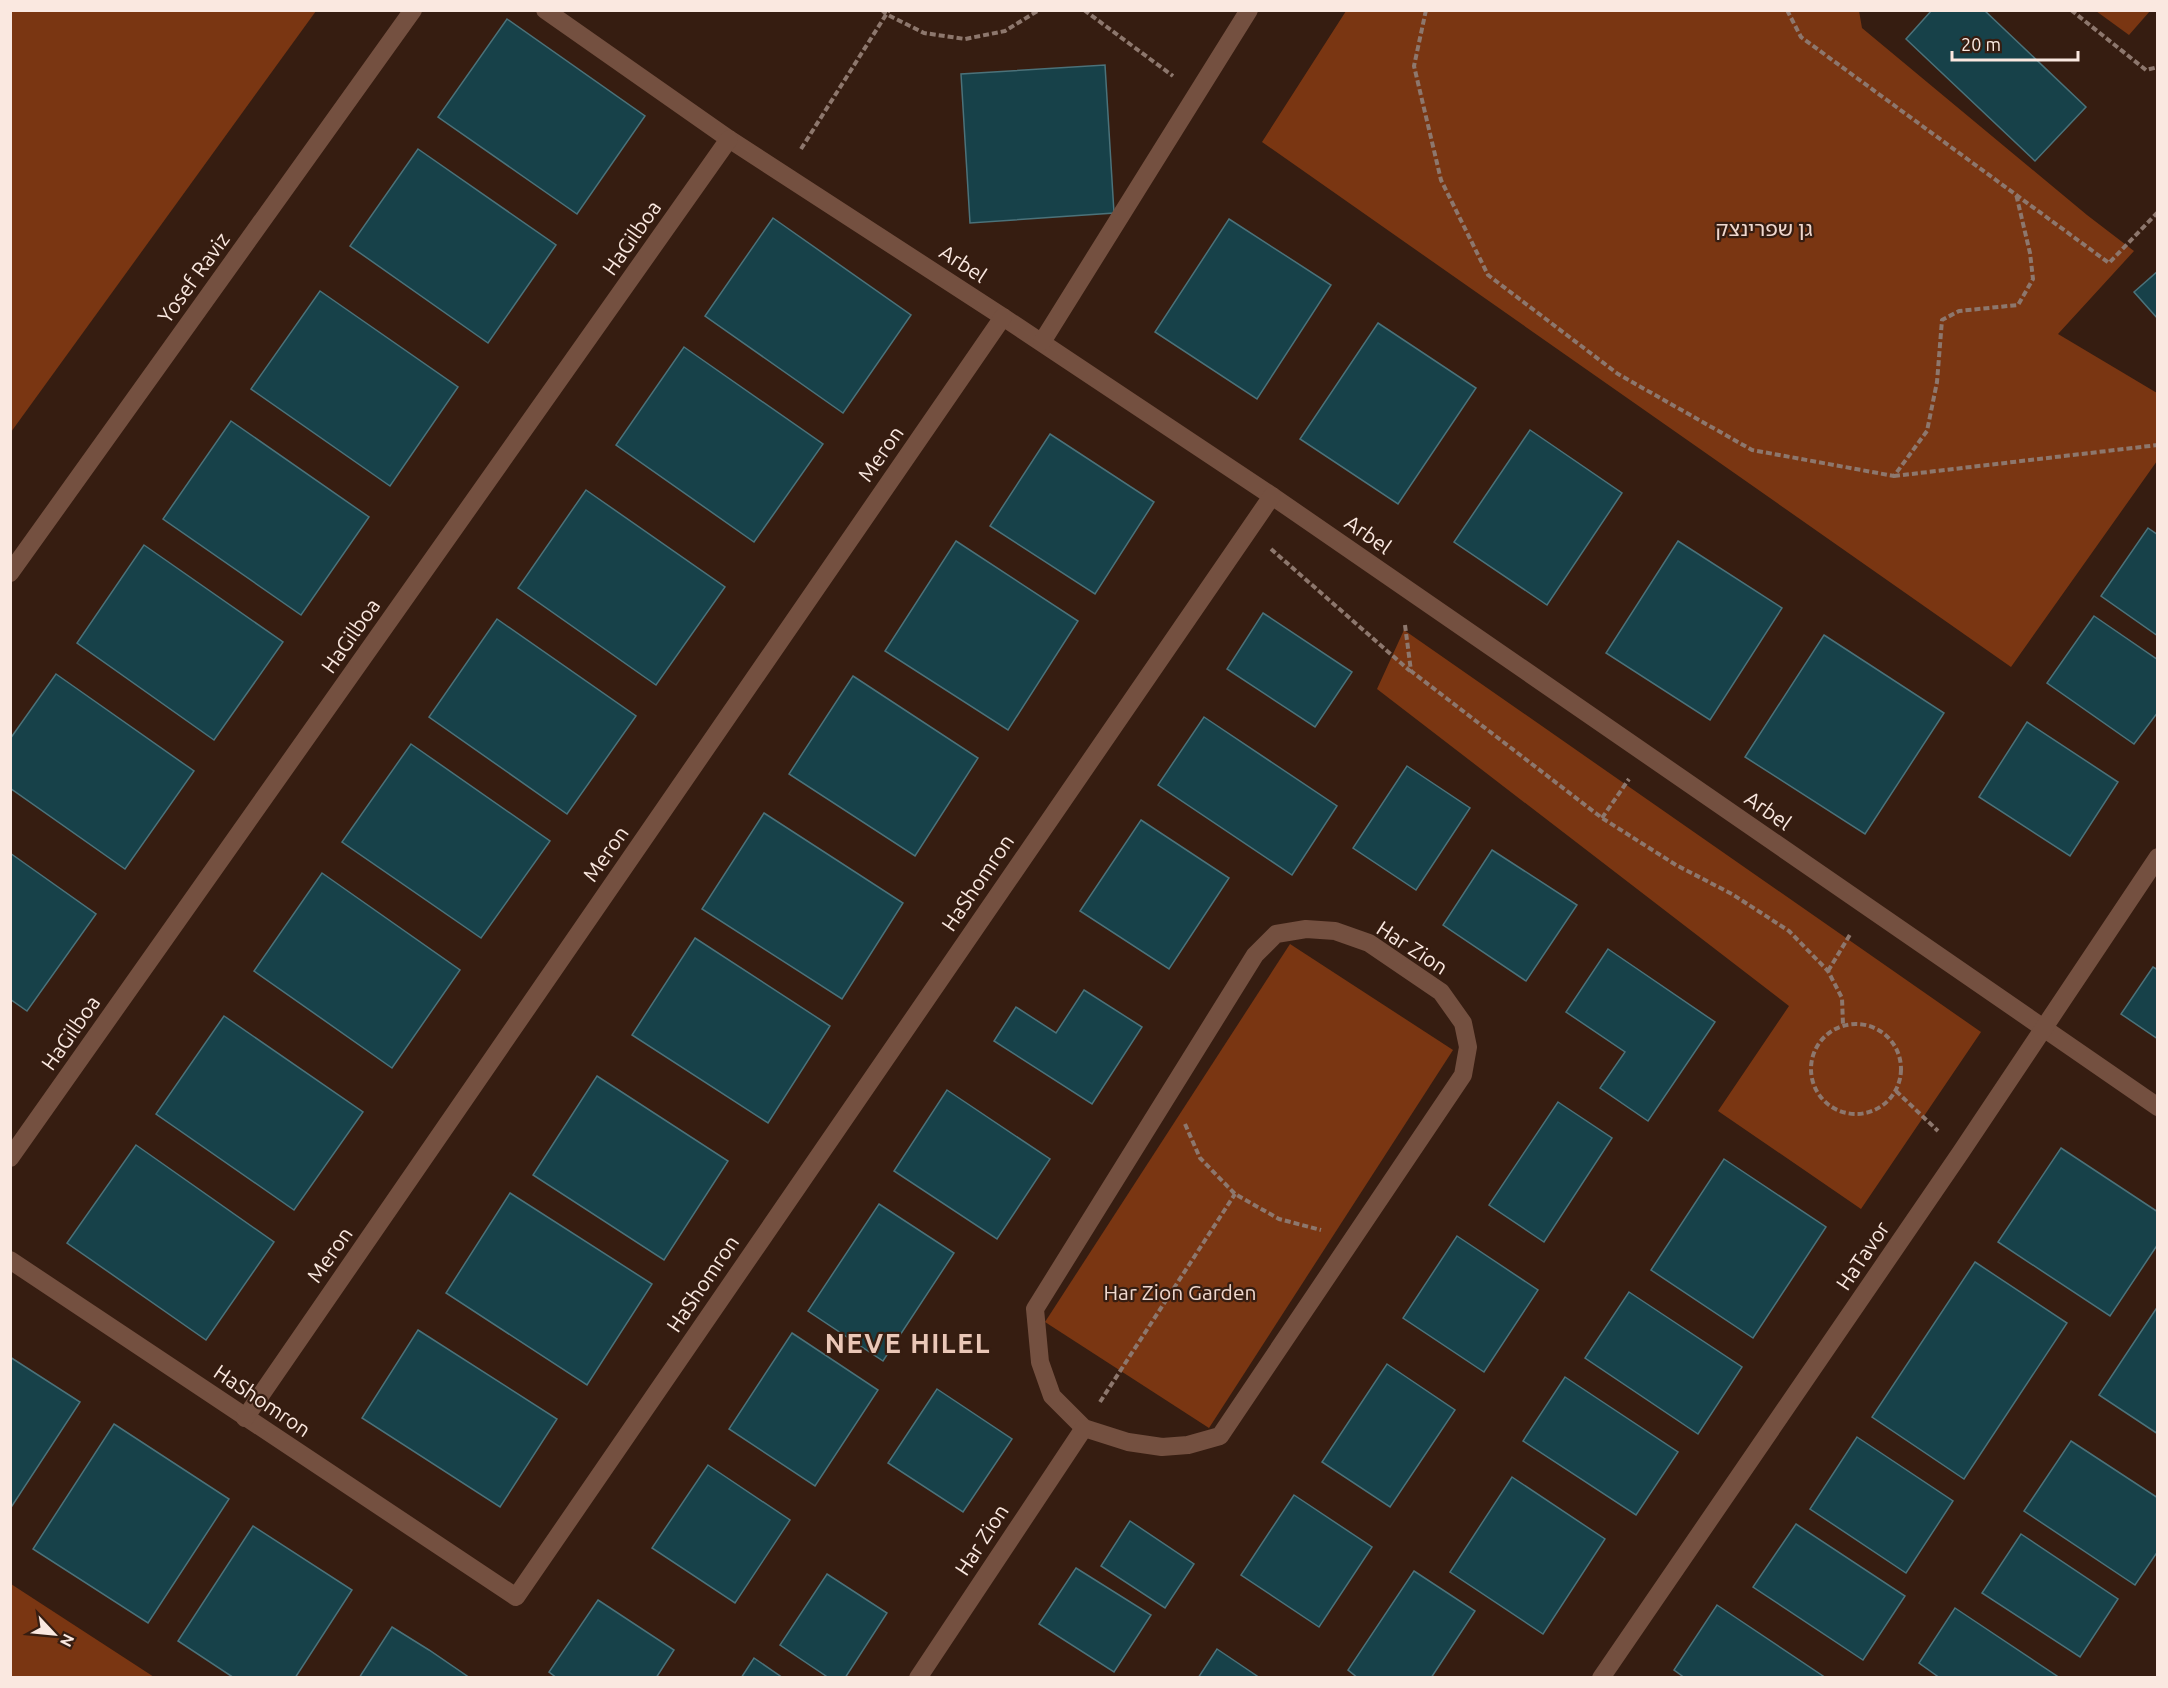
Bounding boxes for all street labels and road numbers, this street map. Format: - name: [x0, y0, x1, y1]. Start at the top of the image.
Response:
- street label: HaGilboa: [597, 196, 665, 279]
- street label: Yosef Raviz: [152, 228, 234, 327]
- street label: Arbel: [936, 239, 991, 287]
- street label: Meron: [853, 421, 908, 486]
- street label: Arbel: [1341, 510, 1396, 559]
- street label: HaGilboa: [316, 594, 384, 677]
- street label: Arbel: [1741, 786, 1796, 835]
- street label: Meron: [578, 821, 633, 886]
- street label: HaShomron: [936, 830, 1018, 935]
- street label: Har Zion: [1373, 915, 1452, 979]
- street label: HaGilboa: [36, 991, 104, 1074]
- street label: HaTavor: [1831, 1217, 1894, 1294]
- street label: Meron: [302, 1222, 357, 1287]
- street label: HaShomron: [661, 1231, 743, 1336]
- street label: HaShomron: [210, 1359, 315, 1441]
- street label: Har Zion: [949, 1500, 1013, 1579]

